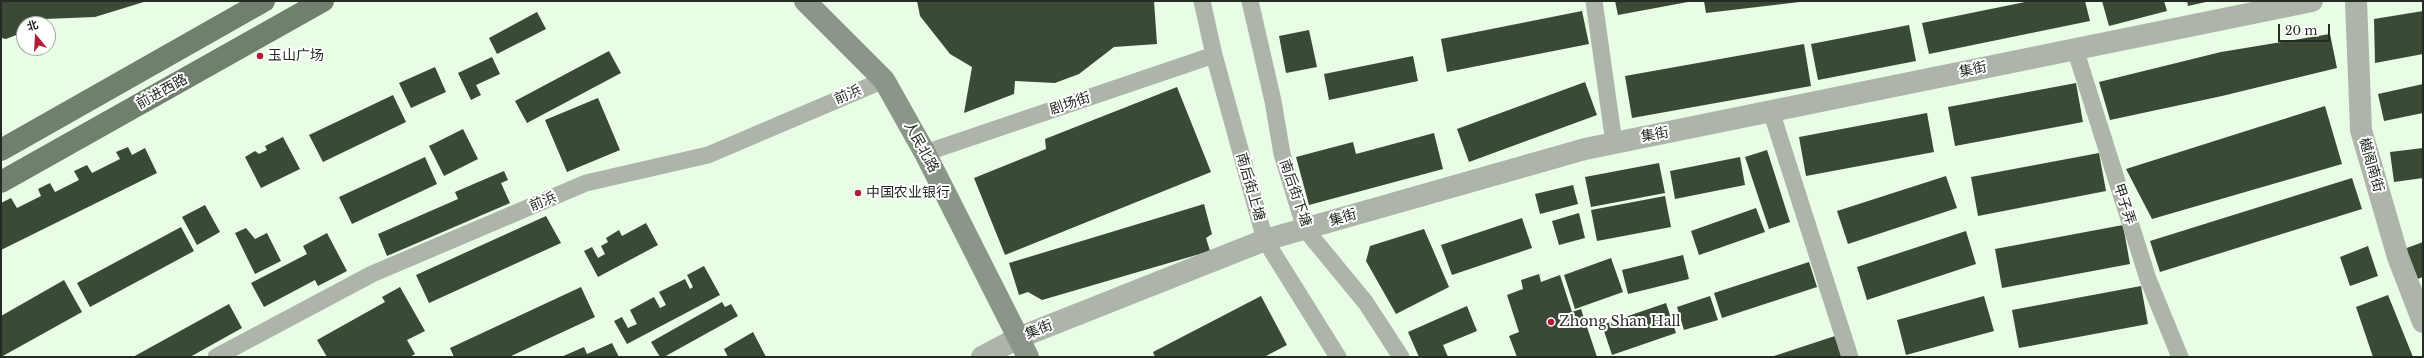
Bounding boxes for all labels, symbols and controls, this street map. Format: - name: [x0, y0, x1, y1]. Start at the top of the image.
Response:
- north arrow: [16, 16, 56, 56]
- scale bar: [2280, 16, 2332, 42]
- text: 北: [25, 17, 40, 34]
- text: 20 m: [2285, 23, 2317, 38]
- place label: 玉山广场: [268, 48, 324, 64]
- marker: 玉山广场: [255, 51, 265, 61]
- street label: 集街: [1958, 59, 1988, 81]
- street label: 前进西路: [133, 71, 191, 113]
- street label: 前浜: [832, 82, 864, 108]
- street label: 剧场街: [1047, 89, 1093, 119]
- street label: 人民北路: [900, 118, 942, 176]
- street label: 集街: [1640, 124, 1670, 146]
- street label: 樾阁南街: [2355, 136, 2387, 194]
- street label: 南后街上塘: [1232, 151, 1268, 223]
- street label: 南后街下塘: [1276, 157, 1314, 229]
- street label: 甲子弄: [2110, 181, 2138, 227]
- place label: 中国农业银行: [866, 185, 950, 201]
- marker: 中国农业银行: [853, 188, 863, 198]
- street label: 前浜: [527, 189, 559, 215]
- street label: 集街: [1327, 206, 1359, 230]
- place label: Zhong Shan Hall: [1559, 314, 1681, 330]
- street label: 集街: [1023, 317, 1055, 343]
- marker: Zhong Shan Hall: [1546, 317, 1556, 327]

